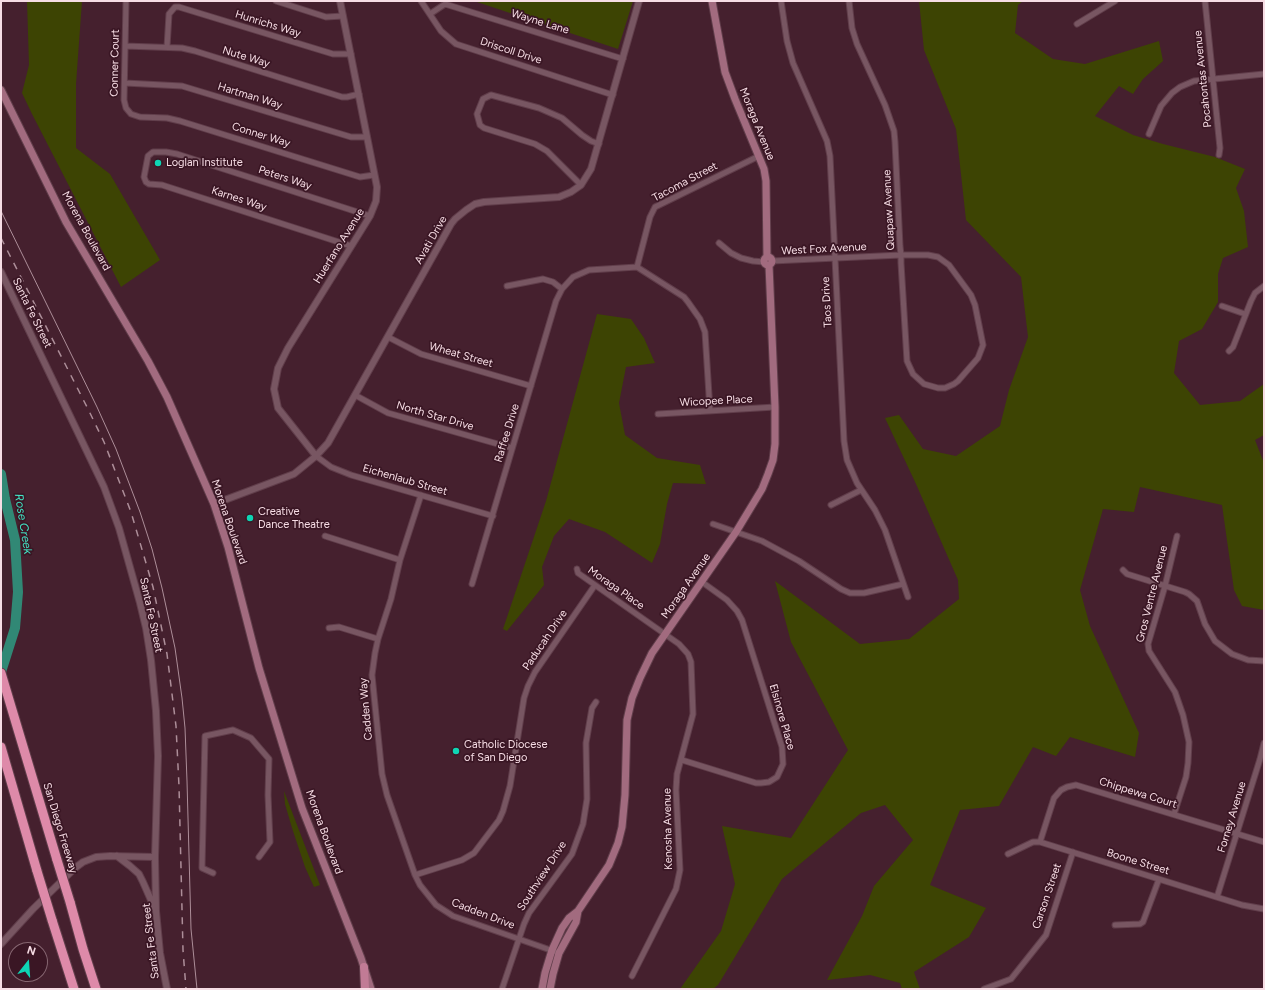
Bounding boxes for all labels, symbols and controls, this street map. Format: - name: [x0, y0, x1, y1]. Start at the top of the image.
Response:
- street label: Wayne Lane: [509, 7, 571, 37]
- street label: Hunrichs Way: [233, 8, 303, 40]
- street label: Conner Court: [108, 29, 122, 97]
- street label: Pocahontas Avenue: [1191, 30, 1215, 128]
- street label: Driscoll Drive: [478, 35, 544, 67]
- street label: Nute Way: [221, 44, 271, 70]
- street label: Hartman Way: [216, 80, 284, 112]
- street label: Moraga Avenue: [736, 86, 778, 162]
- street label: Conner Way: [230, 120, 292, 150]
- place label: Loglan Institute: [166, 156, 243, 170]
- marker: Loglan Institute: [153, 158, 163, 168]
- street label: Tacoma Street: [650, 159, 720, 205]
- street label: Peters Way: [257, 163, 313, 193]
- street label: Quapaw Avenue: [880, 169, 898, 251]
- street label: Karnes Way: [210, 184, 268, 214]
- street label: Morena Boulevard: [59, 189, 113, 273]
- street label: Huerfano Avenue: [311, 206, 367, 286]
- street label: Avati Drive: [412, 214, 450, 266]
- street label: West Fox Avenue: [781, 240, 867, 258]
- street label: Santa Fe Street: [9, 276, 55, 350]
- street label: Taos Drive: [819, 276, 835, 328]
- street label: Wheat Street: [427, 340, 495, 370]
- street label: Wicopee Place: [679, 392, 753, 410]
- street label: North Star Drive: [395, 399, 475, 433]
- street label: Raffee Drive: [492, 402, 522, 464]
- street label: Eichenlaub Street: [361, 462, 449, 498]
- street label: Morena Boulevard: [208, 478, 250, 566]
- water label: Rose Creek: [11, 493, 35, 555]
- place label: Creative Dance Theatre: [258, 505, 330, 531]
- marker: Creative Dance Theatre: [245, 513, 255, 523]
- street label: Gros Ventre Avenue: [1134, 544, 1170, 644]
- street label: Moraga Avenue: [659, 551, 713, 621]
- street label: Moraga Place: [585, 564, 647, 612]
- street label: Santa Fe Street: [137, 576, 165, 654]
- street label: Paducah Drive: [520, 607, 570, 673]
- street label: Cadden Way: [357, 677, 375, 741]
- street label: Elsinore Place: [766, 683, 798, 751]
- place label: Catholic Diocese of San Diego: [464, 738, 547, 764]
- marker: Catholic Diocese of San Diego: [451, 746, 461, 756]
- street label: Chippewa Court: [1098, 775, 1178, 811]
- street label: Forney Avenue: [1215, 780, 1249, 854]
- street label: San Diego Freeway: [40, 781, 80, 875]
- street label: Morena Boulevard: [303, 788, 345, 876]
- street label: Kenosha Avenue: [661, 788, 675, 870]
- street label: Southview Drive: [515, 839, 569, 913]
- street label: Boone Street: [1105, 846, 1171, 878]
- street label: Carson Street: [1030, 862, 1064, 930]
- street label: Cadden Drive: [449, 896, 517, 932]
- street label: Santa Fe Street: [140, 902, 162, 980]
- north arrow: [8, 942, 48, 982]
- text: N: [25, 944, 37, 958]

